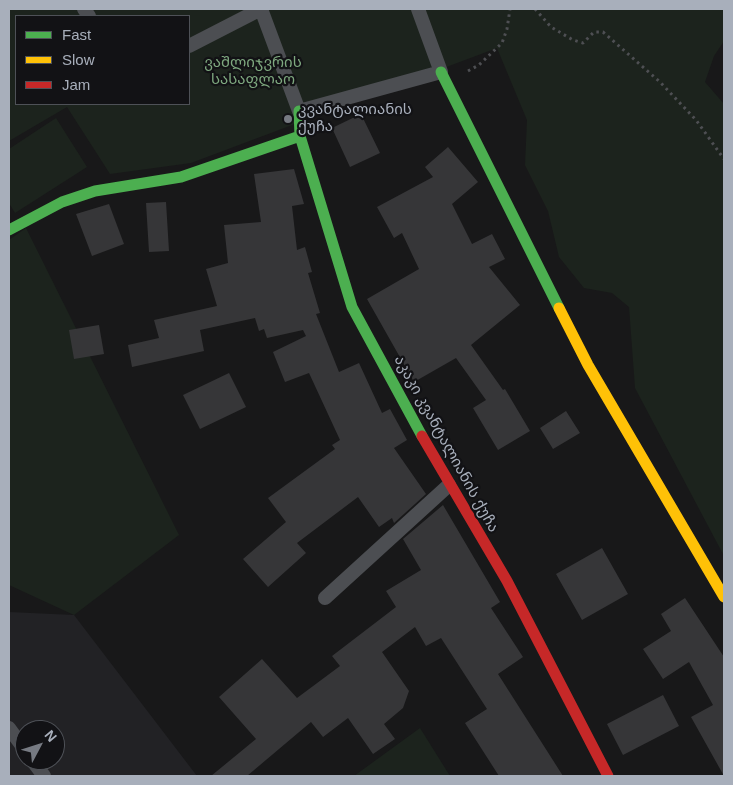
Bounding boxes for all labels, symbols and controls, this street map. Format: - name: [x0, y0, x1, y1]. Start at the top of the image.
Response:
- legend: [15, 15, 190, 105]
- text: Fast: [62, 26, 91, 43]
- text: Slow: [62, 51, 95, 68]
- park label: ვაშლიჯვრის სასაფლაო: [204, 54, 302, 89]
- text: Jam: [62, 76, 90, 93]
- place label: კვანტალიანის ქუჩა: [298, 101, 412, 136]
- marker: კვანტალიანის ქუჩა: [282, 113, 294, 125]
- street label: აკაკი კვანტალიანის ქუჩა: [390, 352, 502, 536]
- north arrow: [15, 720, 65, 770]
- text: N: [41, 727, 60, 745]

